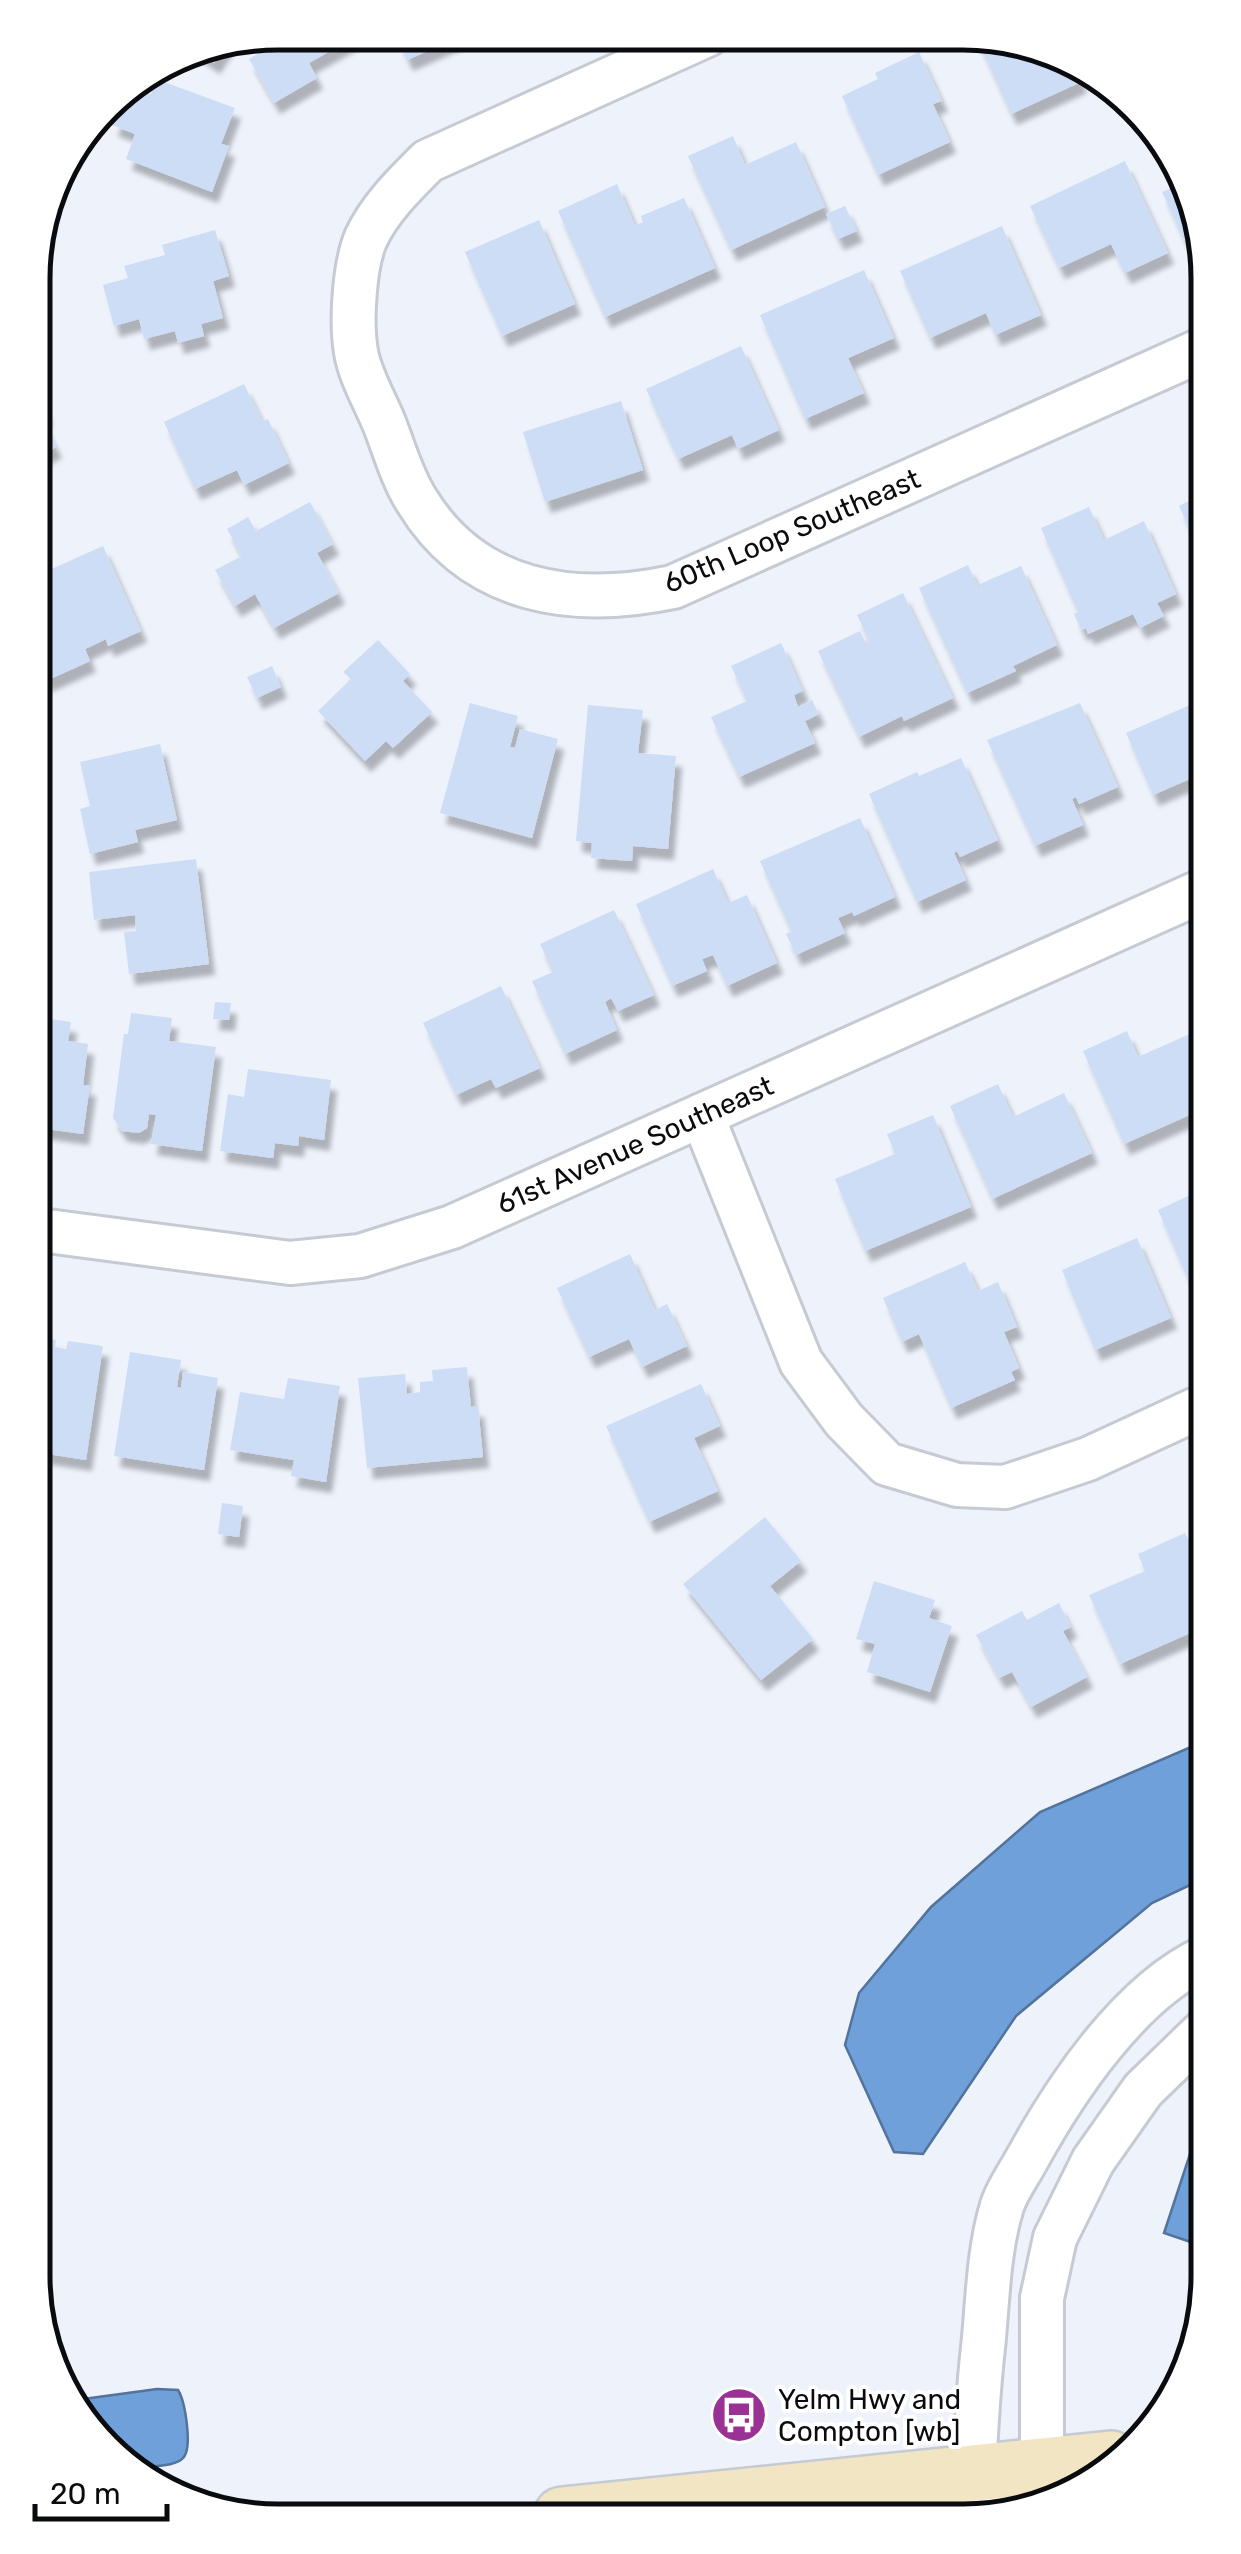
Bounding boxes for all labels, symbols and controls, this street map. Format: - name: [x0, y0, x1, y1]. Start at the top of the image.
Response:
- street label: 60th Loop Southeast: [659, 462, 925, 600]
- street label: 61st Avenue Southeast: [492, 1069, 778, 1221]
- place label: Yelm Hwy and Compton [wb]: [778, 2383, 961, 2448]
- bus stop icon: Yelm Hwy and Compton [wb]: [709, 2385, 769, 2445]
- scale bar: [35, 2459, 168, 2521]
- text: 20 m: [50, 2476, 121, 2512]

